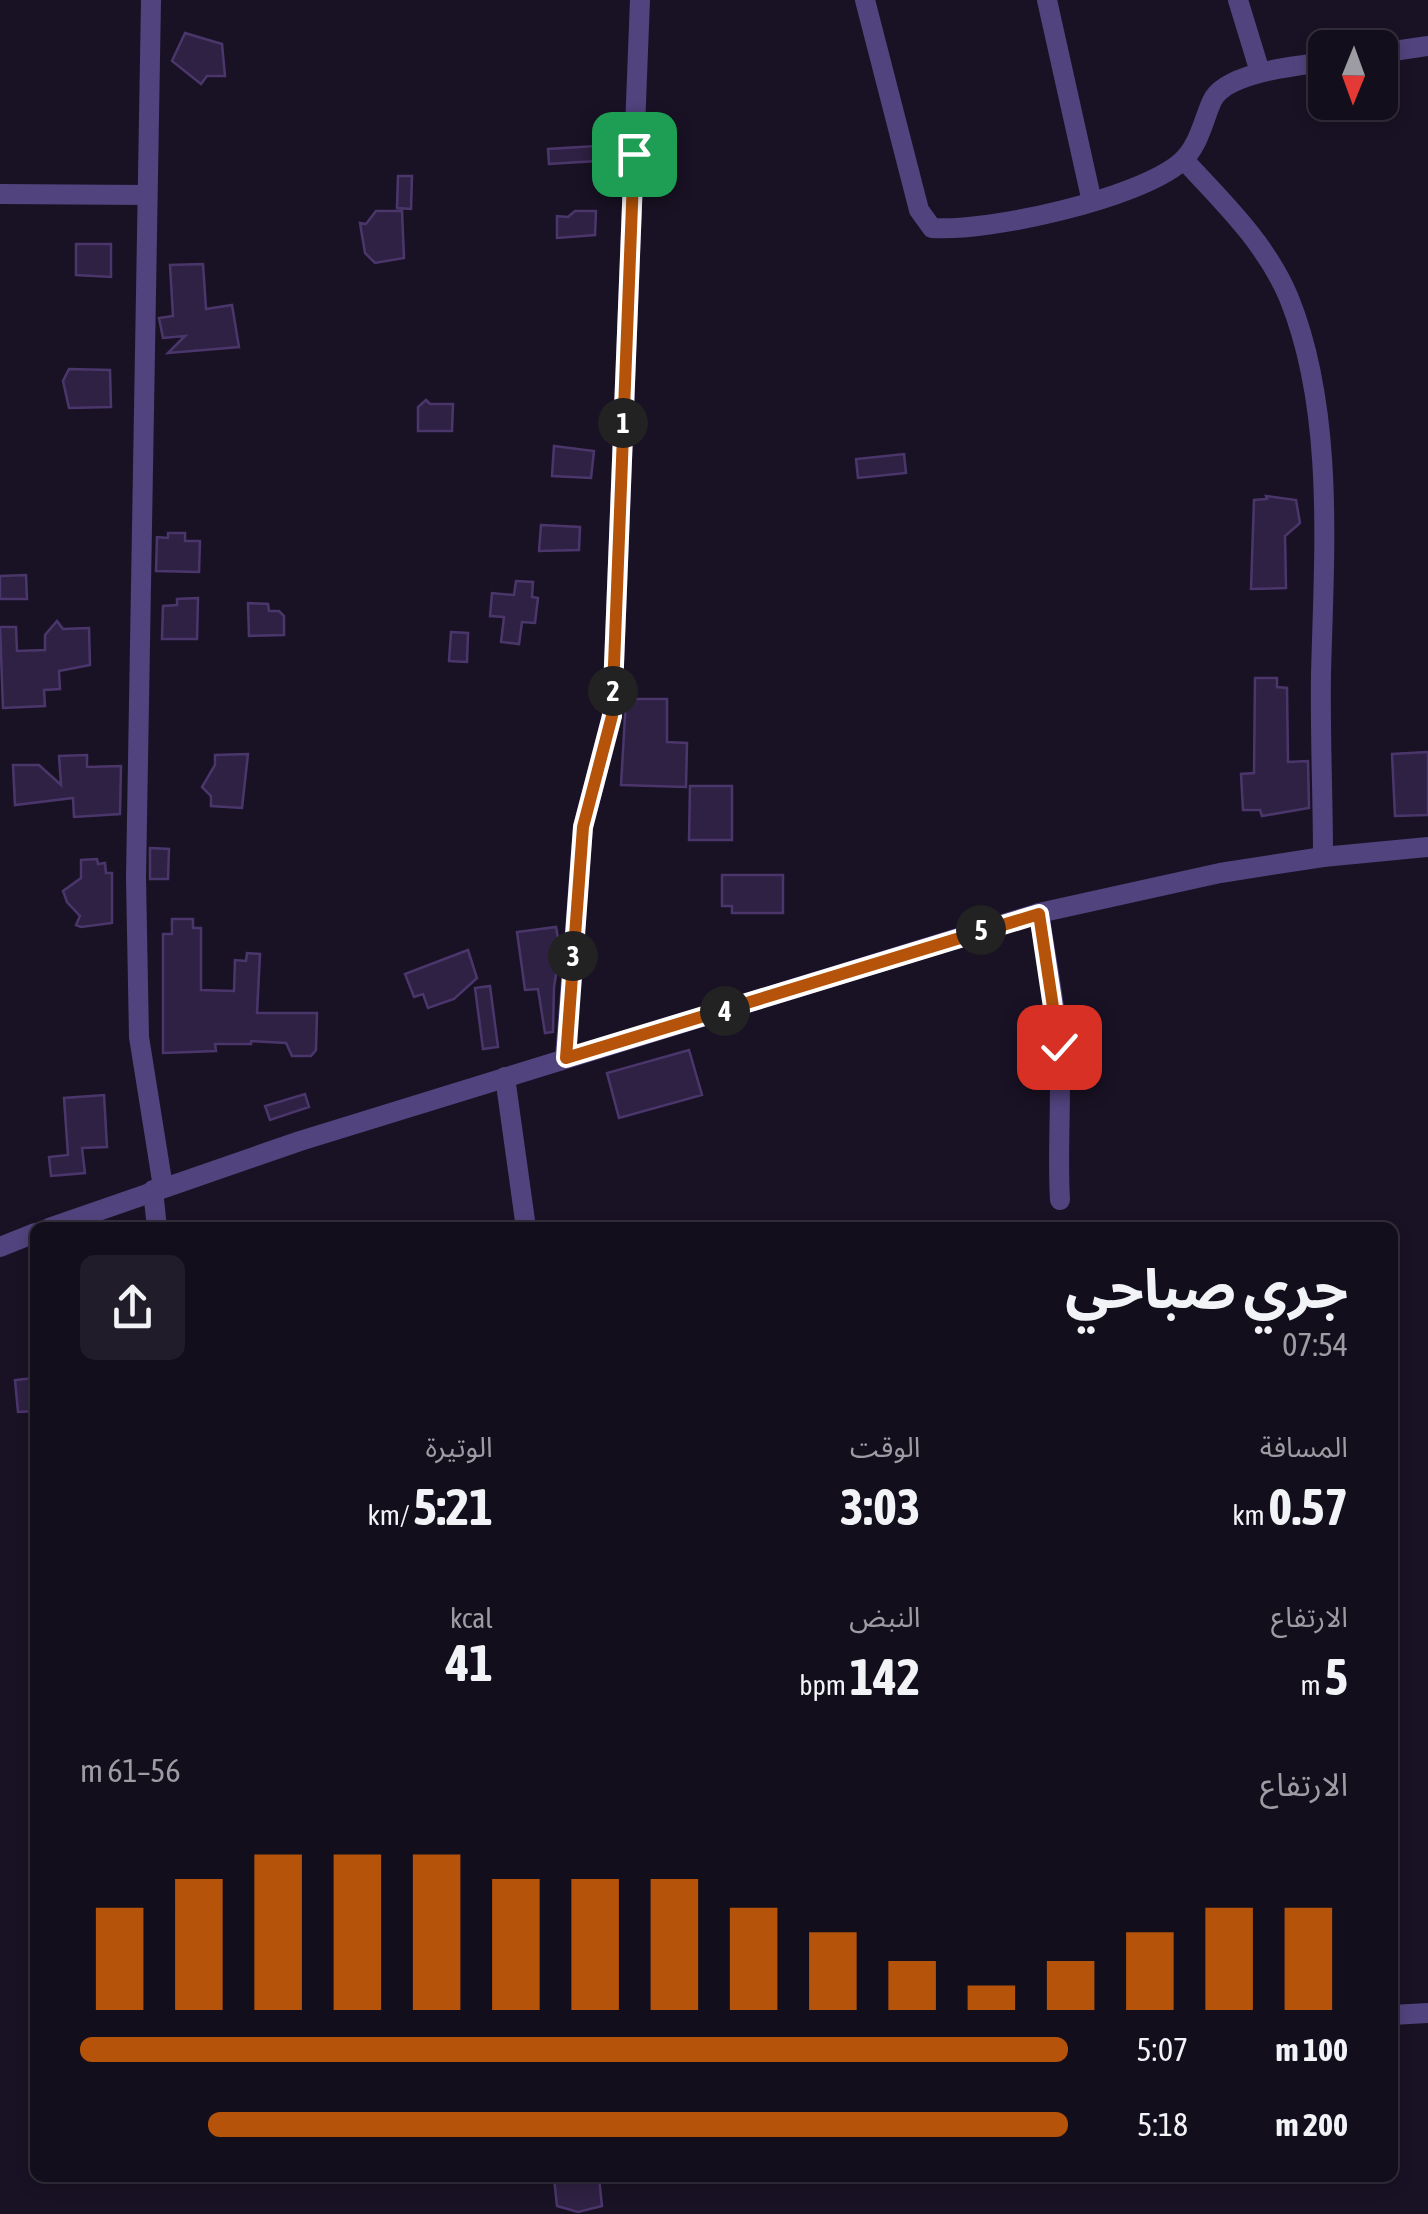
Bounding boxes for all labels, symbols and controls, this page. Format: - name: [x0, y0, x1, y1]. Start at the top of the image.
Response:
- north arrow: [1308, 30, 1398, 120]
- map controls: [1308, 30, 1398, 120]
- pin: [592, 112, 677, 197]
- icon: arrive: [607, 127, 662, 182]
- pin: 1: [598, 398, 648, 448]
- text: 1: [616, 407, 630, 439]
- pin: 2: [588, 666, 638, 716]
- text: 2: [606, 675, 620, 707]
- pin: 5: [956, 905, 1006, 955]
- text: 5: [974, 914, 988, 946]
- pin: 3: [548, 931, 598, 981]
- text: 3: [566, 940, 580, 972]
- pin: 4: [700, 986, 750, 1036]
- text: 4: [718, 995, 732, 1027]
- pin: [1017, 1005, 1102, 1090]
- icon: check: [1032, 1020, 1087, 1075]
- button: share: [80, 1255, 185, 1360]
- text: جري صباحي: [1065, 1257, 1348, 1320]
- text: 07:54: [1282, 1326, 1348, 1363]
- text: الوتيرة: [425, 1431, 493, 1463]
- text: الوقت: [850, 1431, 920, 1463]
- text: المسافة: [1260, 1431, 1348, 1463]
- text: 5:21: [413, 1478, 493, 1536]
- text: 3:03: [840, 1478, 920, 1536]
- text: 0.57: [1269, 1478, 1348, 1536]
- text: /km: [367, 1499, 413, 1531]
- text: km: [1232, 1499, 1269, 1531]
- text: النبض: [849, 1601, 920, 1633]
- text: الارتفاع: [1271, 1601, 1348, 1633]
- text: kcal: [450, 1602, 493, 1634]
- text: 41: [446, 1634, 493, 1692]
- text: 142: [850, 1648, 920, 1706]
- text: 5: [1325, 1648, 1348, 1706]
- text: bpm: [799, 1669, 850, 1701]
- text: m: [1300, 1669, 1325, 1701]
- text: 56–61 m: [80, 1752, 180, 1789]
- text: الارتفاع: [1260, 1766, 1348, 1803]
- text: 5:07: [1137, 2031, 1188, 2068]
- text: 100 m: [1275, 2031, 1348, 2068]
- text: 5:18: [1137, 2106, 1188, 2143]
- text: 200 m: [1275, 2106, 1348, 2143]

